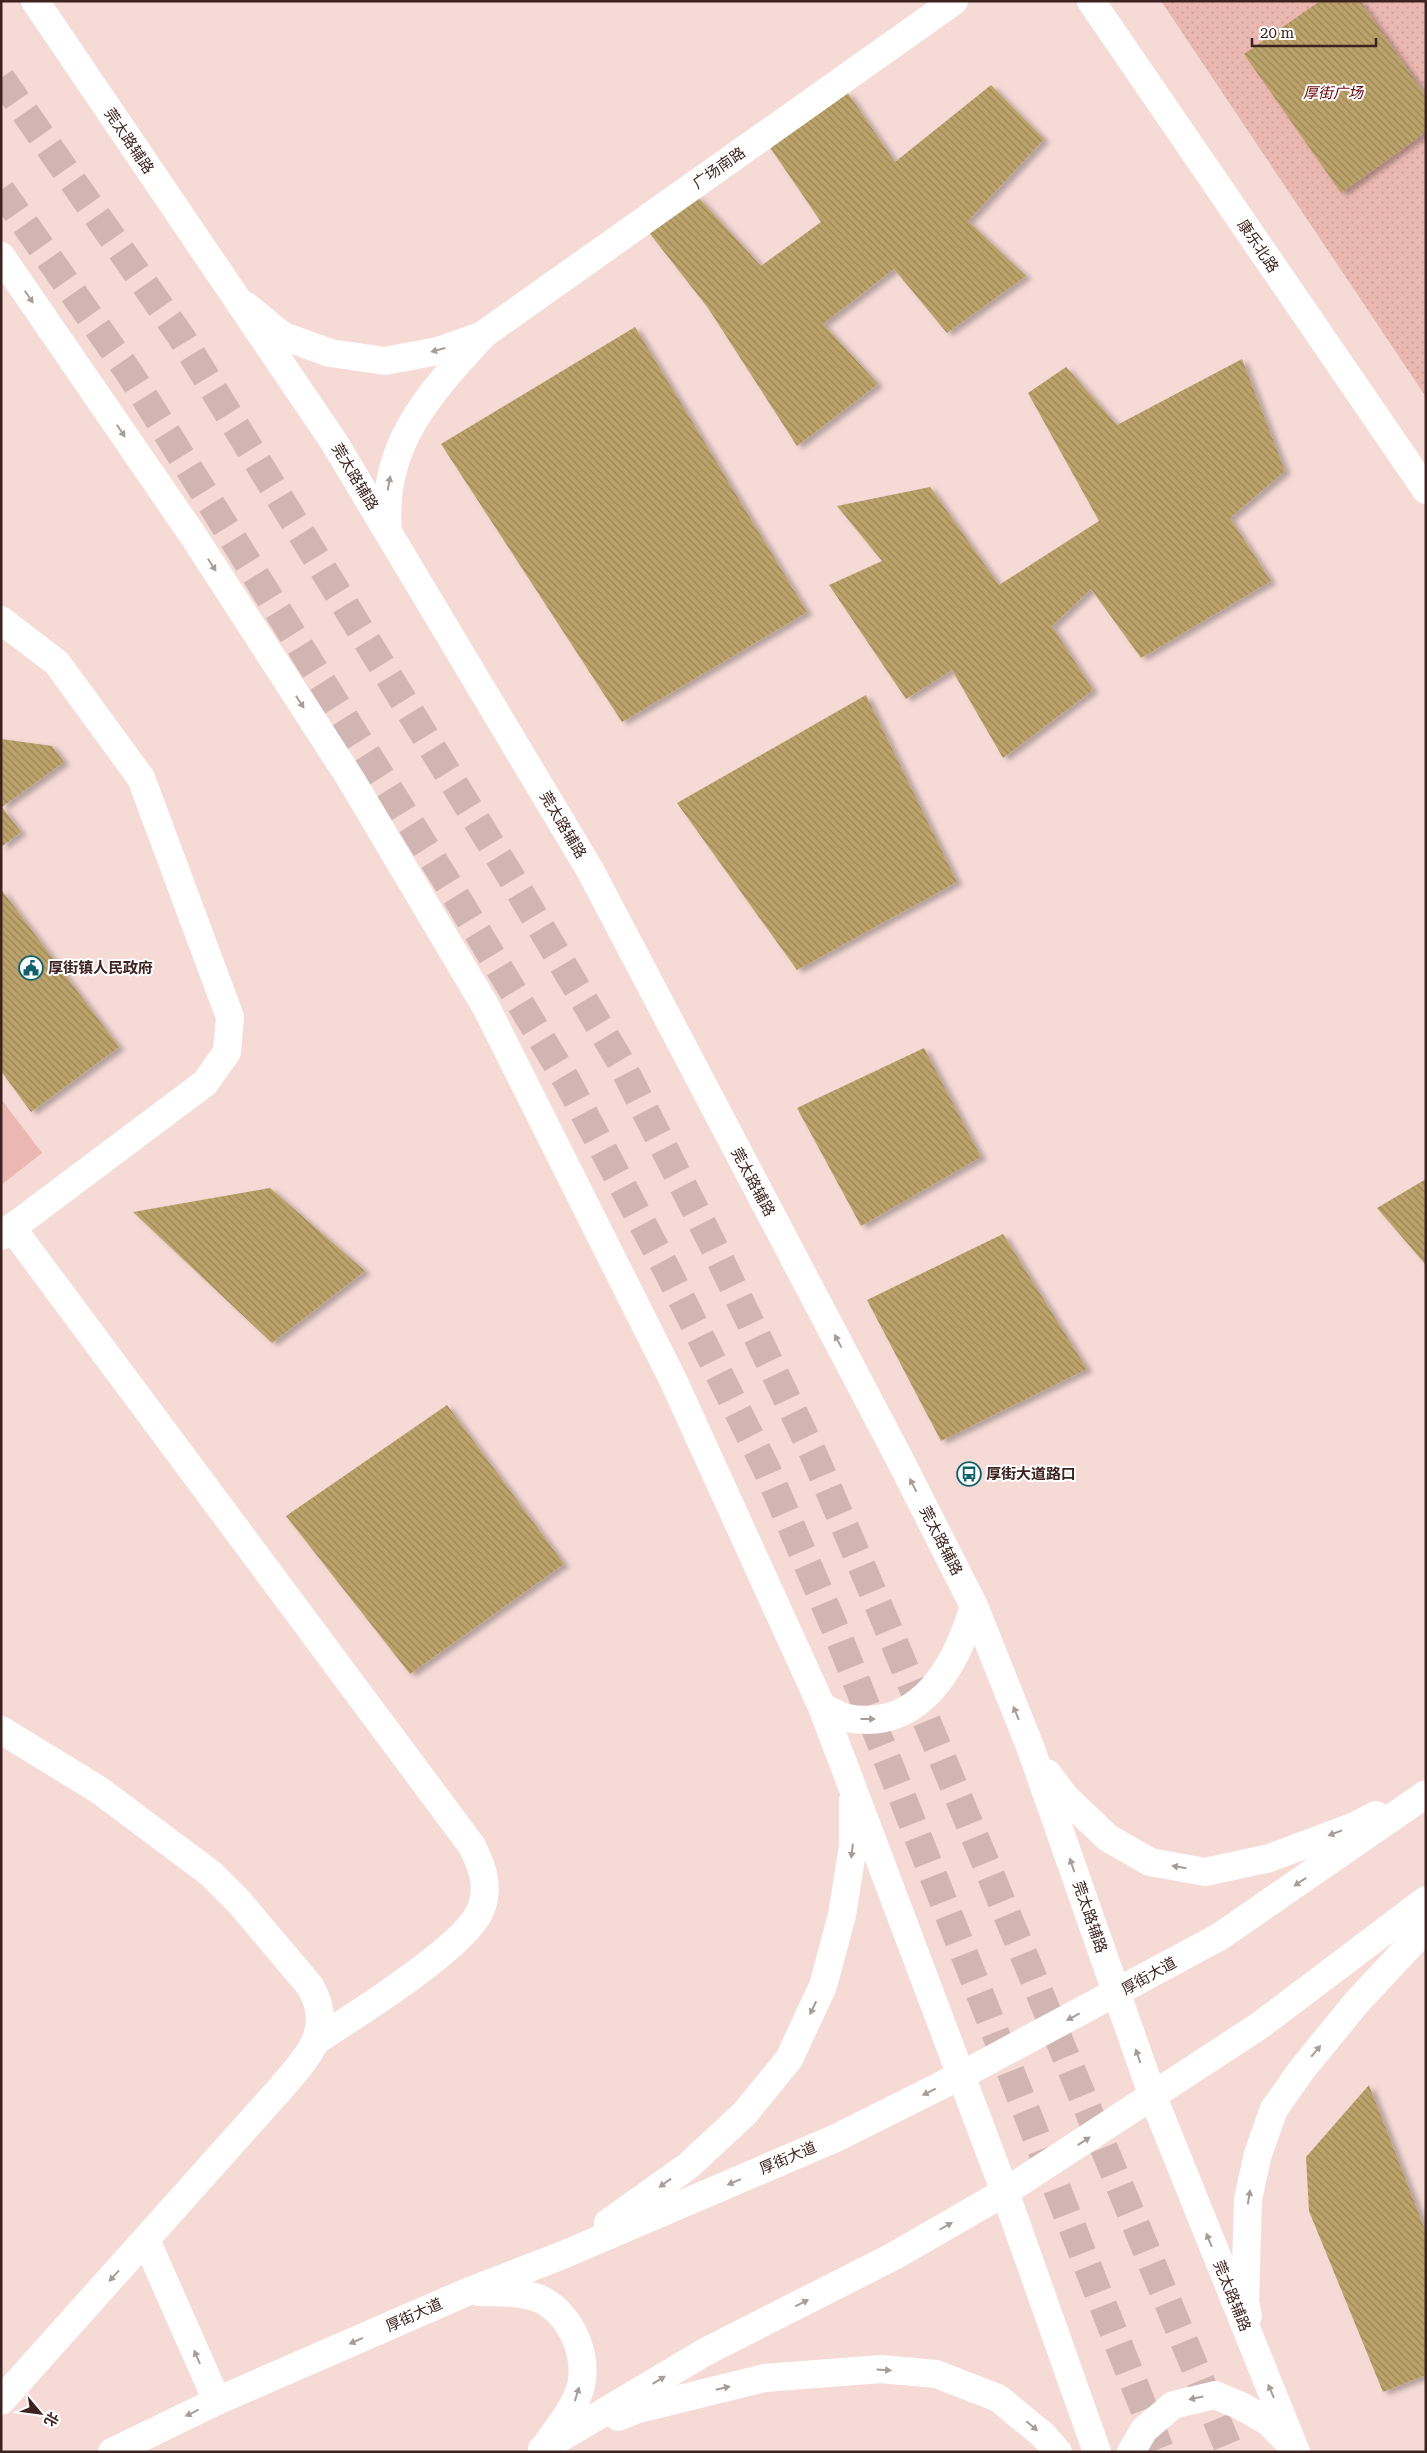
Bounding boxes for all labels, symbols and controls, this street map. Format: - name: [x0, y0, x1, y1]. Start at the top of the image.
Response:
- scale bar: [1252, 15, 1376, 47]
- text: 20 m: [1260, 24, 1295, 42]
- park label: 厚街广场: [1303, 84, 1365, 102]
- street label: 莞太路辅路: [101, 105, 157, 177]
- street label: 广场南路: [689, 143, 749, 193]
- street label: 康乐北路: [1234, 216, 1282, 276]
- one-way arrow: [24, 290, 34, 303]
- one-way arrow: [431, 347, 446, 355]
- one-way arrow: [116, 424, 126, 437]
- street label: 莞太路辅路: [328, 440, 382, 514]
- one-way arrow: [386, 475, 394, 491]
- one-way arrow: [207, 558, 217, 572]
- one-way arrow: [295, 695, 305, 708]
- street label: 莞太路辅路: [536, 788, 590, 862]
- public building icon: 厚街镇人民政府: [18, 955, 44, 981]
- place label: 厚街镇人民政府: [48, 959, 153, 977]
- street label: 莞太路辅路: [727, 1145, 779, 1219]
- one-way arrow: [833, 1335, 842, 1348]
- bus stop icon: 厚街大道路口: [956, 1461, 982, 1487]
- place label: 厚街大道路口: [986, 1465, 1076, 1483]
- one-way arrow: [909, 1478, 917, 1492]
- street label: 莞太路辅路: [916, 1503, 966, 1579]
- one-way arrow: [1012, 1706, 1020, 1720]
- one-way arrow: [861, 1715, 877, 1723]
- one-way arrow: [1327, 1829, 1342, 1837]
- one-way arrow: [848, 1843, 856, 1859]
- one-way arrow: [1068, 1858, 1075, 1873]
- one-way arrow: [1170, 1863, 1186, 1871]
- one-way arrow: [1293, 1877, 1307, 1887]
- street label: 莞太路辅路: [1069, 1879, 1111, 1955]
- street label: 厚街大道: [1118, 1954, 1180, 1998]
- one-way arrow: [809, 2001, 817, 2015]
- one-way arrow: [1066, 2013, 1081, 2021]
- one-way arrow: [1311, 2045, 1322, 2058]
- one-way arrow: [1134, 2048, 1142, 2063]
- one-way arrow: [922, 2088, 936, 2096]
- one-way arrow: [1078, 2136, 1091, 2146]
- street label: 厚街大道: [757, 2138, 819, 2178]
- one-way arrow: [658, 2178, 672, 2188]
- one-way arrow: [727, 2178, 741, 2186]
- one-way arrow: [1245, 2188, 1253, 2204]
- one-way arrow: [938, 2222, 953, 2230]
- one-way arrow: [1205, 2232, 1213, 2247]
- street label: 莞太路辅路: [1210, 2258, 1254, 2334]
- one-way arrow: [108, 2270, 119, 2283]
- street label: 厚街大道: [383, 2295, 445, 2335]
- one-way arrow: [795, 2299, 810, 2307]
- one-way arrow: [349, 2337, 363, 2345]
- one-way arrow: [193, 2350, 201, 2364]
- one-way arrow: [877, 2366, 893, 2374]
- one-way arrow: [653, 2375, 666, 2384]
- one-way arrow: [716, 2384, 731, 2392]
- one-way arrow: [1266, 2384, 1274, 2398]
- one-way arrow: [574, 2386, 582, 2401]
- north arrow: [15, 2388, 65, 2438]
- one-way arrow: [1188, 2395, 1204, 2403]
- text: 北: [41, 2409, 62, 2429]
- one-way arrow: [185, 2410, 199, 2418]
- one-way arrow: [1026, 2420, 1038, 2431]

